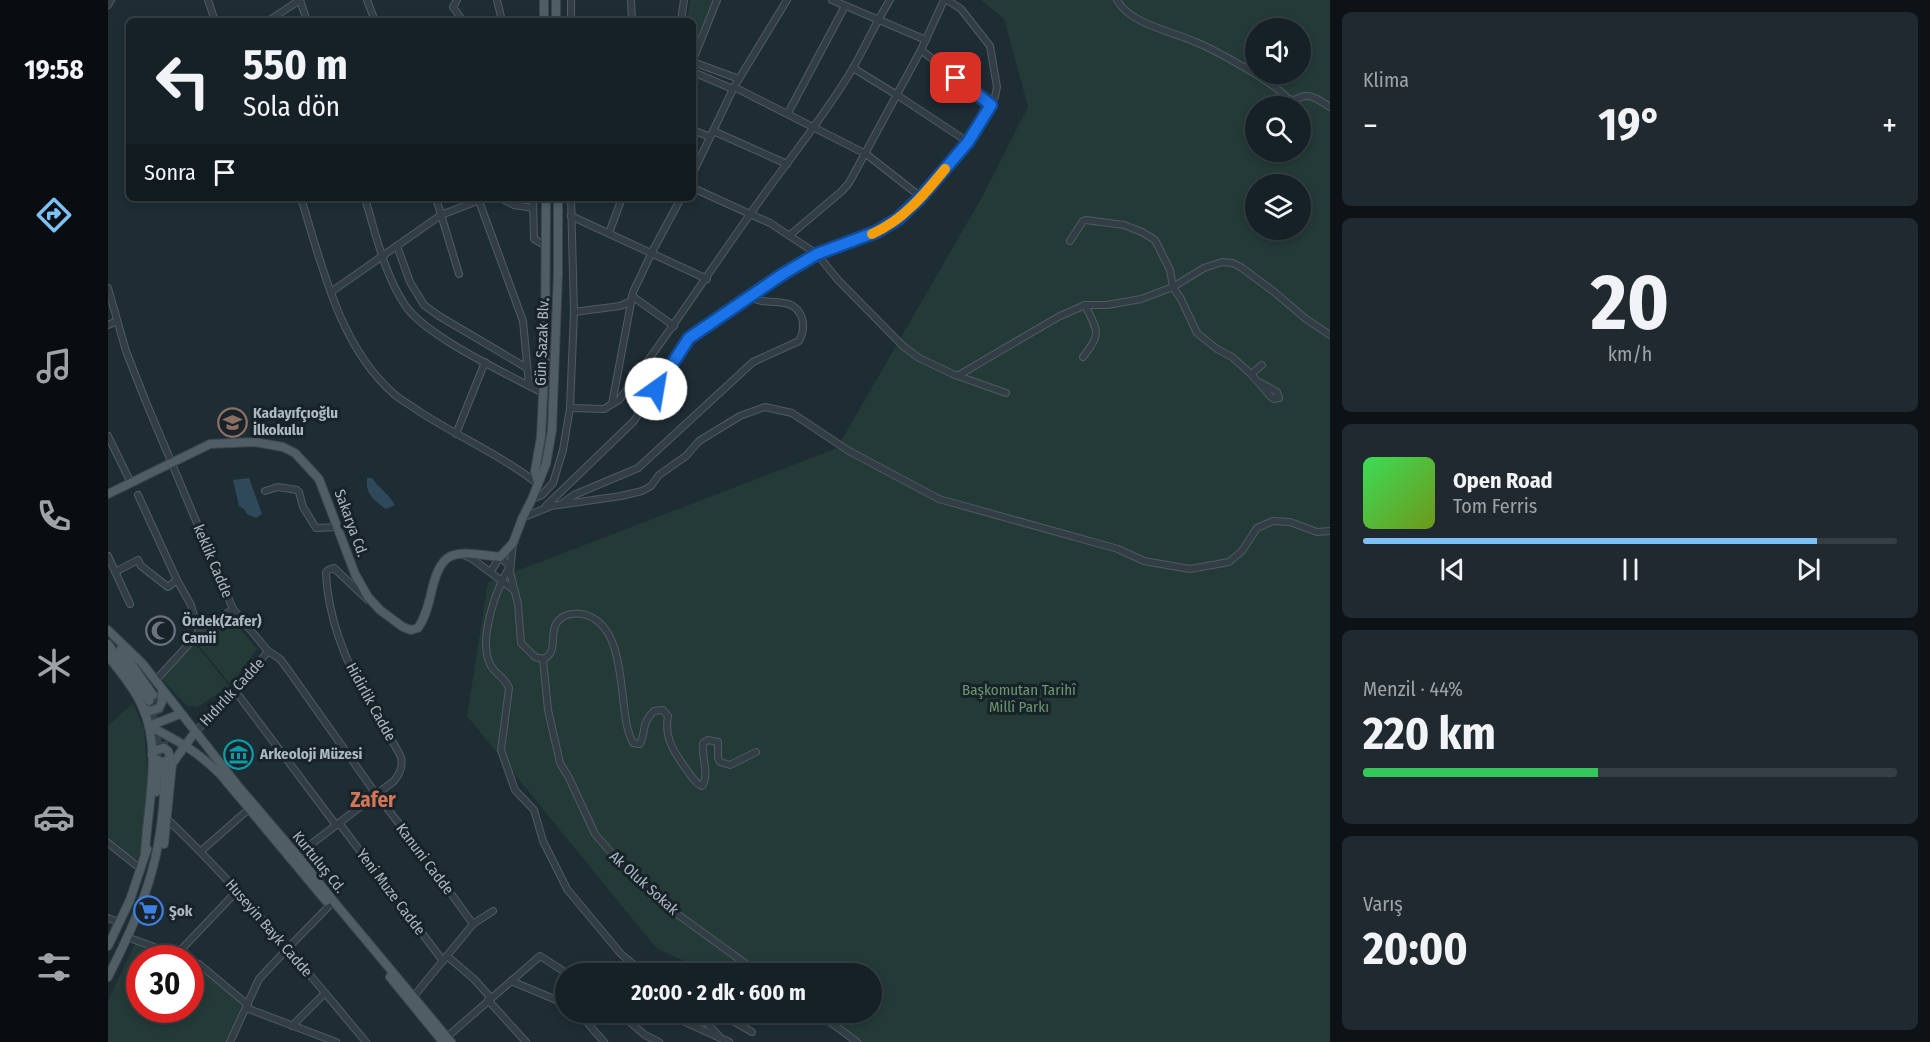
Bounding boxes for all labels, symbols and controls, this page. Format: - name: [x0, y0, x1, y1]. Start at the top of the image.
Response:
- map controls: [1245, 18, 1311, 240]
- button: sound: [1245, 18, 1311, 84]
- text: 550 m: [243, 40, 348, 90]
- icon: left: [144, 42, 222, 120]
- pin: [930, 52, 981, 103]
- text: 19:58: [24, 54, 84, 86]
- icon: arrive: [939, 61, 972, 94]
- text: Klima: [1363, 68, 1409, 92]
- text: Sola dön: [243, 91, 340, 123]
- button: search: [1245, 96, 1311, 162]
- text: 19°: [1598, 98, 1662, 152]
- text: −: [1363, 106, 1378, 146]
- text: +: [1882, 106, 1897, 146]
- icon: arrive: [208, 156, 241, 189]
- text: Sonra: [144, 159, 196, 186]
- button: layers: [1245, 174, 1311, 240]
- icon: directions: [33, 194, 75, 236]
- text: 20: [1591, 256, 1669, 350]
- street label: Gün Sazak Blv.: [531, 298, 553, 386]
- text: km/h: [1608, 342, 1652, 366]
- icon: music: [33, 345, 75, 387]
- position arrow: [624, 357, 688, 421]
- place label: Kadayıfçıoğlu İlkokulu: [253, 404, 338, 439]
- school or university icon: Kadayıfçıoğlu İlkokulu: [216, 406, 248, 438]
- text: Open Road: [1453, 467, 1553, 494]
- street label: Sakarya Cd.: [331, 487, 371, 559]
- text: Tom Ferris: [1453, 494, 1537, 518]
- icon: phone: [33, 495, 75, 537]
- street label: keklik Cadde: [190, 522, 236, 600]
- icon: previous: [1436, 553, 1469, 586]
- icon: pause: [1614, 553, 1647, 586]
- icon: next: [1792, 553, 1825, 586]
- place label: Ördek(Zafer) Camii: [182, 612, 262, 647]
- mosque icon: Ördek(Zafer) Camii: [145, 614, 177, 646]
- icon: climate: [33, 645, 75, 687]
- street label: Hıdırlık Cadde: [196, 654, 268, 730]
- street label: Hidirlik Cadde: [342, 660, 400, 744]
- text: Menzil · 44%: [1363, 677, 1463, 701]
- park label: Başkomutan Tarihî Millî Parkı: [962, 681, 1077, 716]
- text: 220 km: [1363, 707, 1496, 761]
- museum icon: Arkeoloji Müzesi: [223, 738, 255, 770]
- place label: Arkeoloji Müzesi: [259, 745, 363, 763]
- district label: Zafer: [350, 787, 396, 813]
- icon: car: [33, 796, 75, 838]
- street label: Kanuni Cadde: [392, 820, 458, 898]
- street label: Kurtuluş Cd.: [289, 828, 349, 896]
- street label: Yeni Muze Cadde: [353, 846, 429, 938]
- street label: Ak Oluk Sokak: [606, 847, 682, 919]
- street label: Huseyin Bayk Cadde: [222, 876, 316, 980]
- text: Varış: [1363, 892, 1403, 916]
- supermarket icon: Şok: [132, 895, 164, 927]
- place label: Şok: [169, 902, 193, 921]
- text: 20:00: [1363, 922, 1468, 976]
- speed limit sign: 30: [126, 945, 204, 1023]
- icon: filters: [33, 946, 75, 988]
- text: 20:00 · 2 dk · 600 m: [631, 979, 806, 1006]

